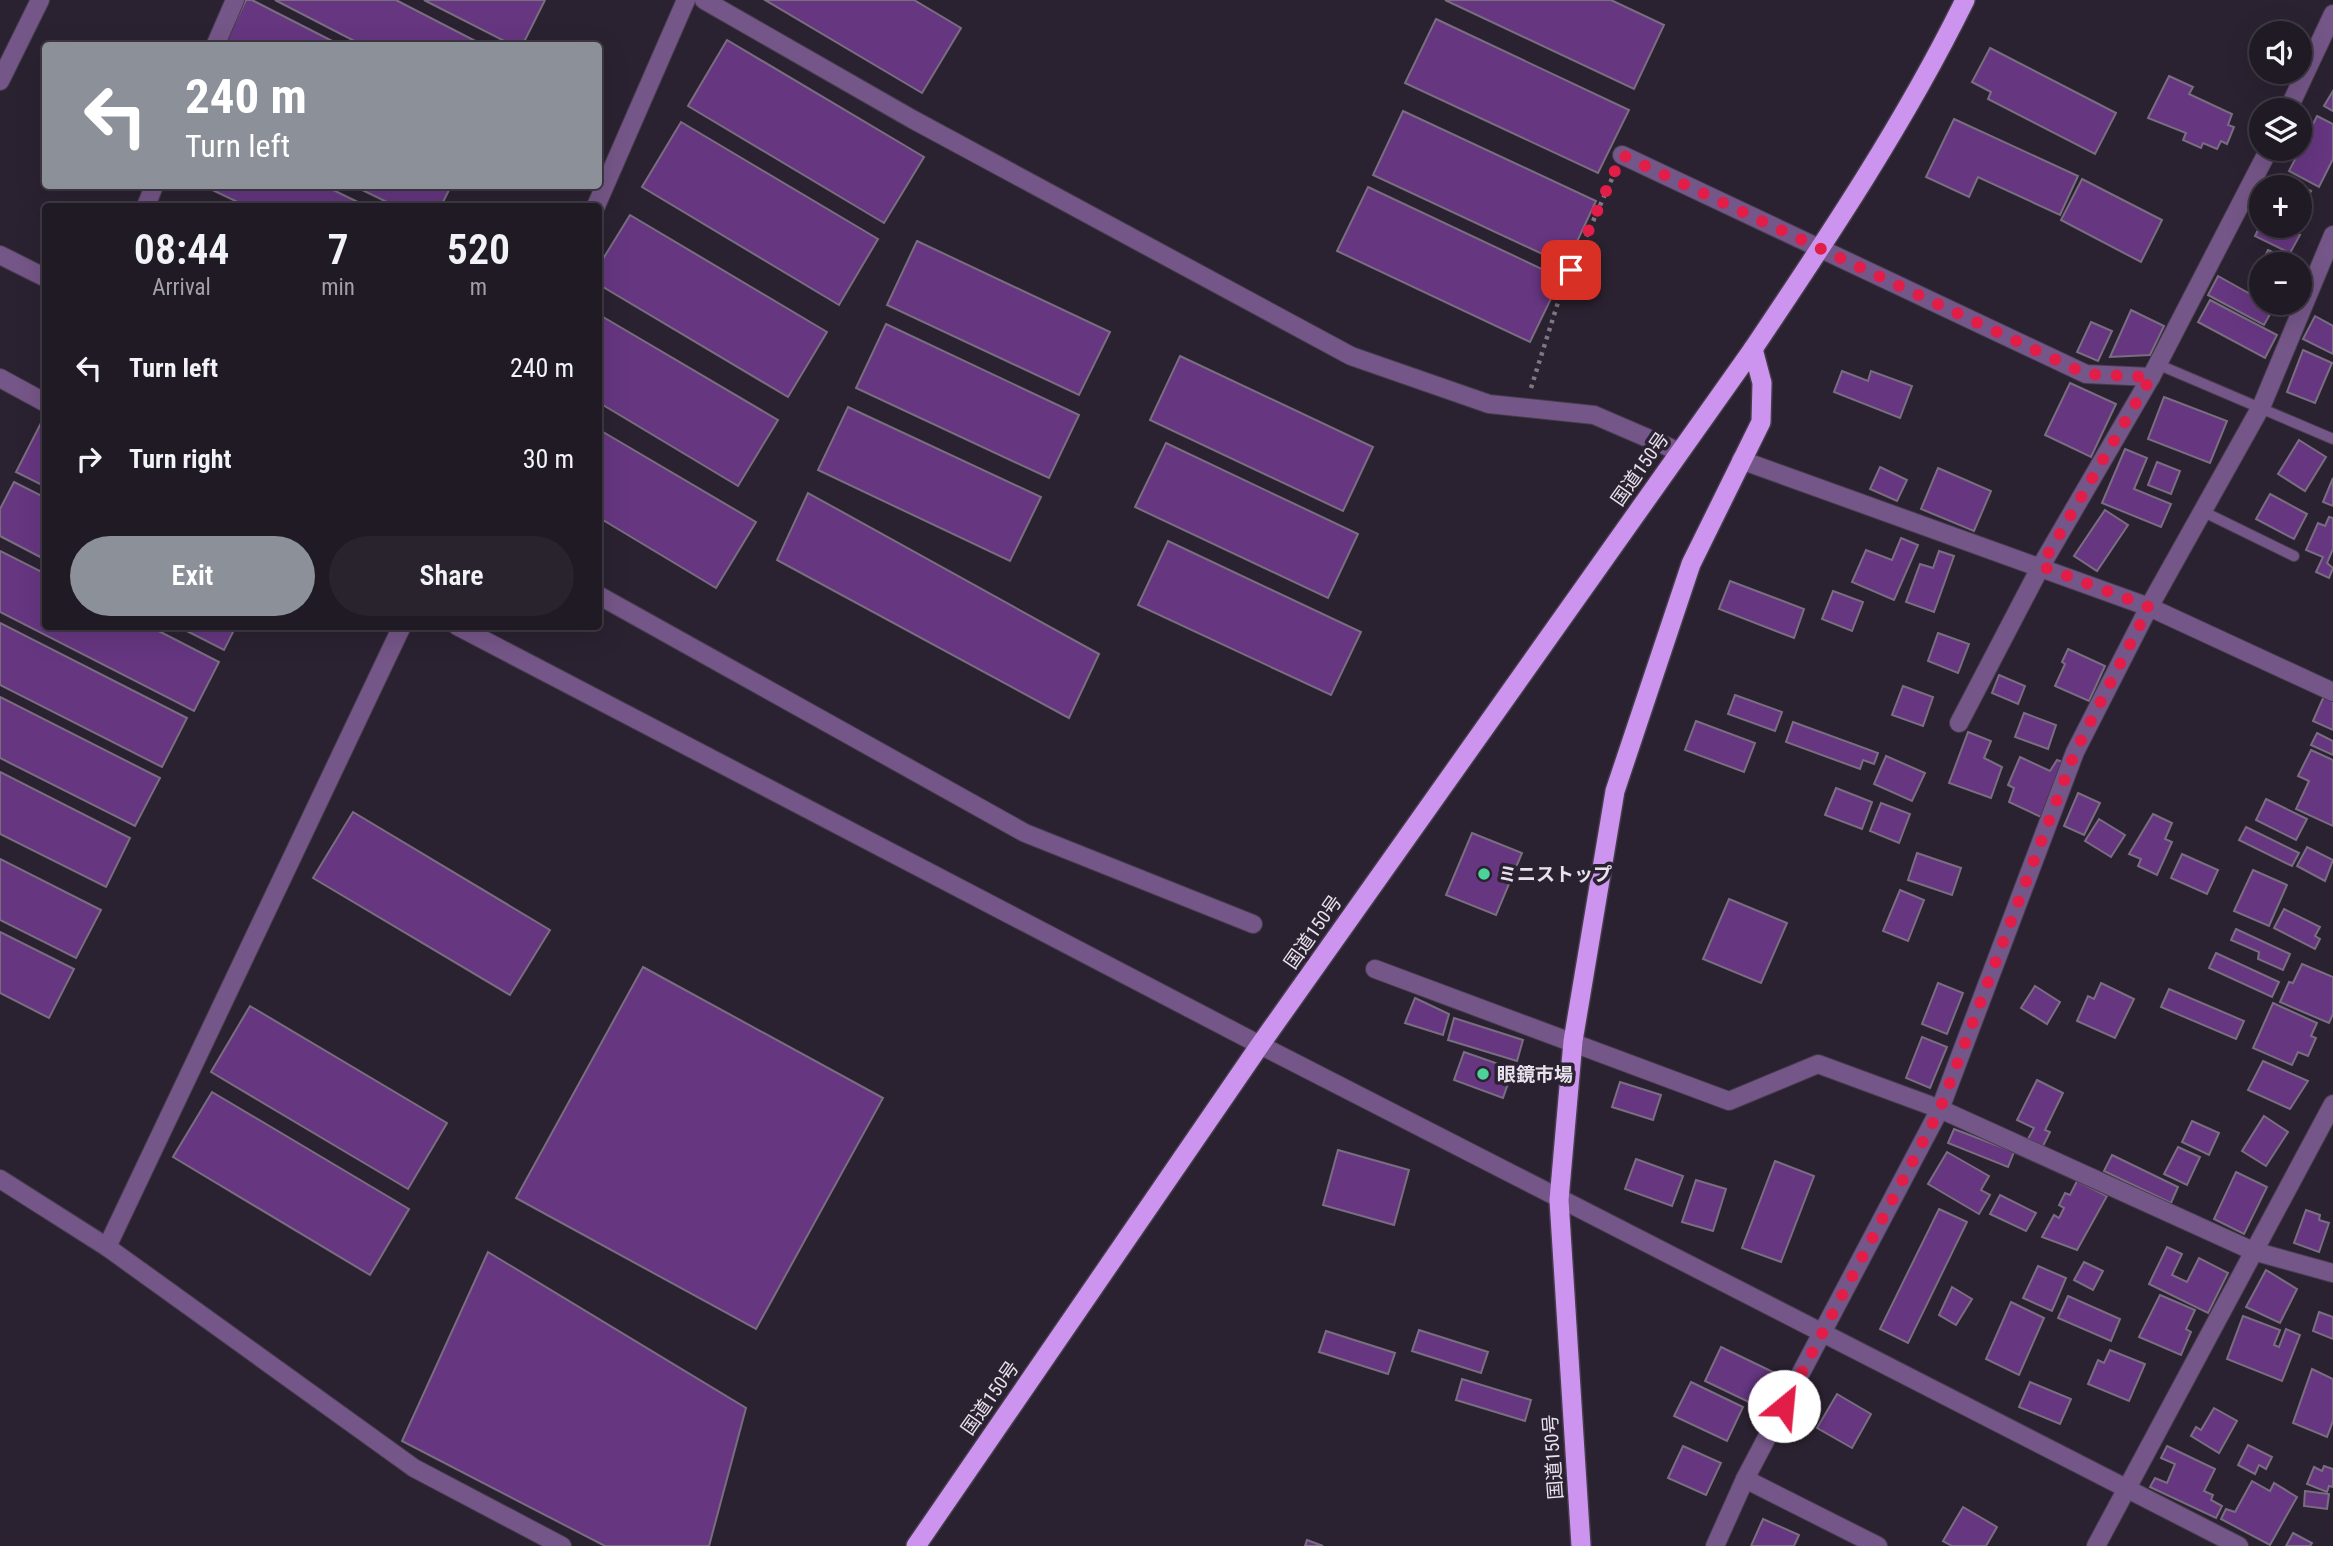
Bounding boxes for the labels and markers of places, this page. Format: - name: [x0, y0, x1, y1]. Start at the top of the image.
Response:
- pin: [1541, 240, 1601, 300]
- place label: ミニストップ: [1498, 863, 1612, 886]
- marker: ミニストップ: [1476, 866, 1492, 882]
- place label: 眼鏡市場: [1497, 1063, 1573, 1086]
- marker: 眼鏡市場: [1475, 1066, 1491, 1082]

